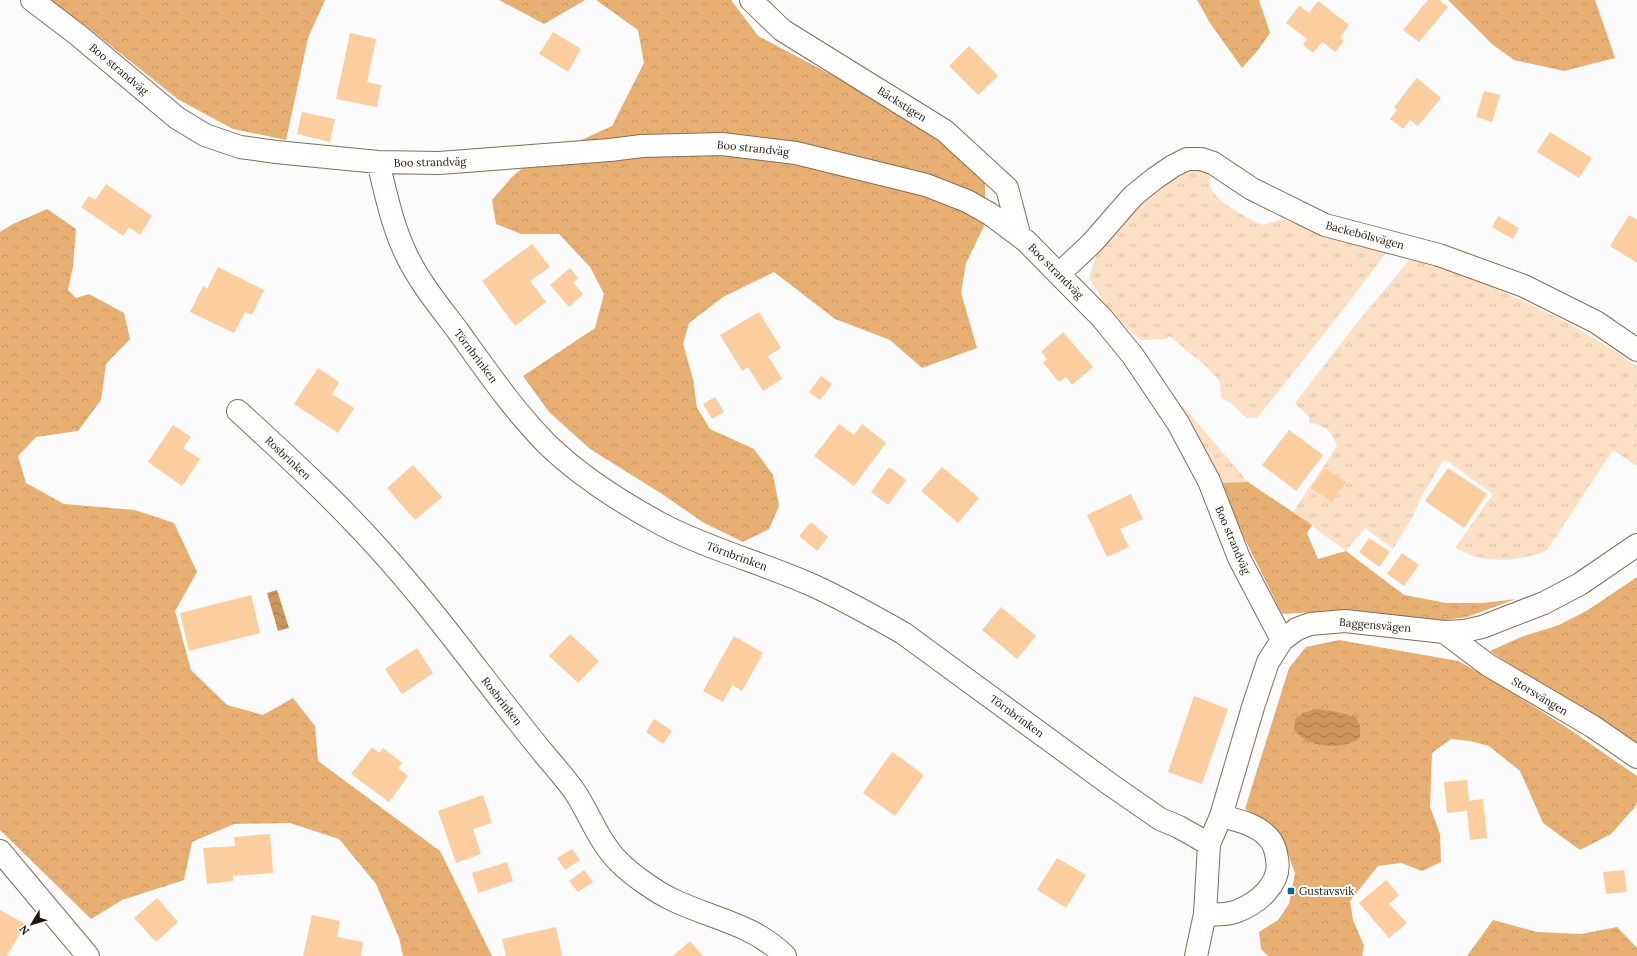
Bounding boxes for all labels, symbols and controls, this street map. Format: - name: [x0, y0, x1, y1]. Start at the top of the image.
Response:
- street label: Boo strandväg: [87, 40, 152, 98]
- street label: Bäckstigen: [875, 83, 929, 125]
- street label: Boo strandväg: [716, 137, 791, 159]
- street label: Boo strandväg: [394, 154, 467, 170]
- street label: Backebölsvägen: [1324, 218, 1406, 252]
- street label: Boo strandväg: [1025, 240, 1087, 302]
- street label: Törnbrinken: [451, 326, 501, 386]
- street label: Rosbrinken: [262, 433, 314, 483]
- street label: Boo strandväg: [1212, 504, 1254, 577]
- street label: Törnbrinken: [705, 539, 770, 574]
- street label: Baggensvägen: [1338, 615, 1412, 635]
- street label: Rosbrinken: [479, 674, 525, 728]
- street label: Storsvängen: [1509, 674, 1571, 718]
- street label: Törnbrinken: [987, 692, 1047, 741]
- place label: Gustavsvik: [1299, 884, 1354, 898]
- marker: Gustavsvik: [1286, 886, 1296, 896]
- north arrow: [12, 904, 52, 944]
- text: N: [16, 922, 32, 938]

